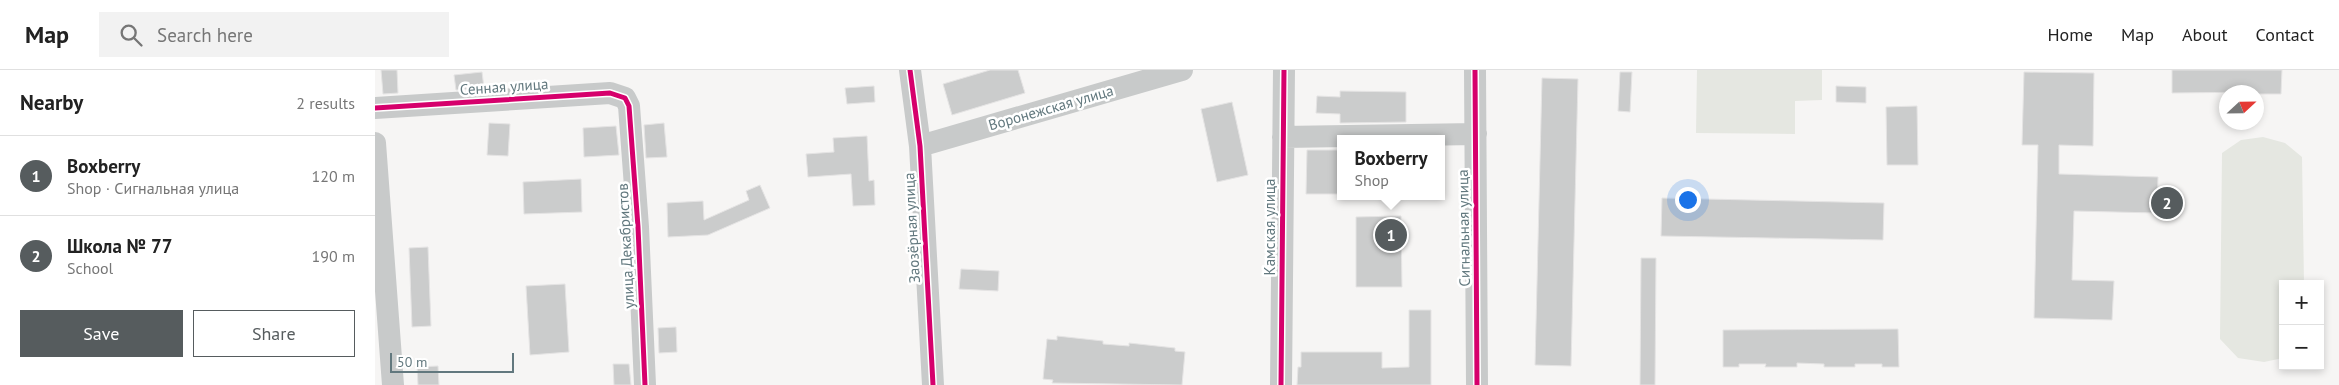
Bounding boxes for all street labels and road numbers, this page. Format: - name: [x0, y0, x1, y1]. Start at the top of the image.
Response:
- street label: Сенная улица: [459, 74, 549, 99]
- street label: Воронежская улица: [986, 81, 1116, 134]
- street label: Сигнальная улица: [1453, 169, 1474, 287]
- street label: Заозёрная улица: [899, 172, 924, 284]
- street label: Камская улица: [1260, 179, 1279, 275]
- street label: улица Декабристов: [613, 183, 638, 309]

